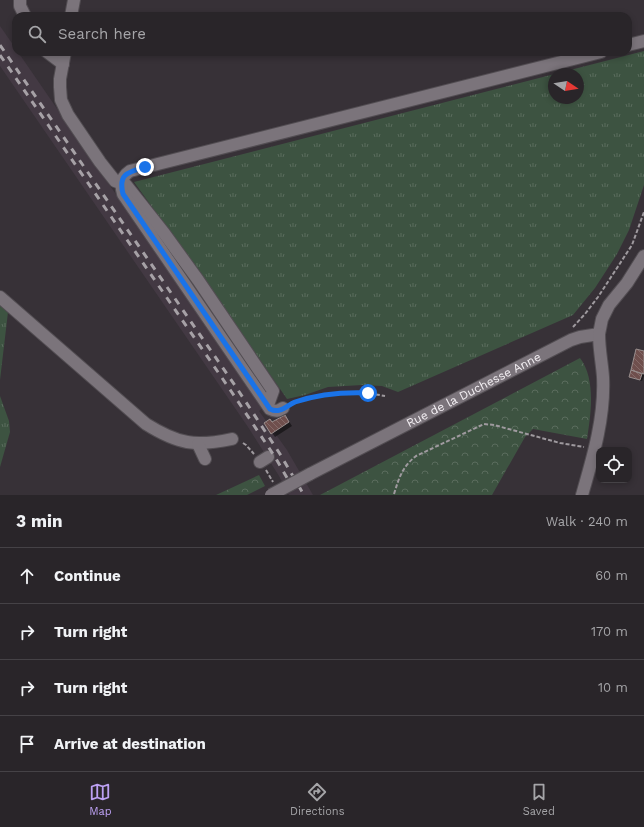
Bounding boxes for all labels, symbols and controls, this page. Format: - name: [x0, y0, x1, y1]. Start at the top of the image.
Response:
- search box: [12, 12, 632, 56]
- icon: search: [26, 23, 48, 45]
- text: Search here: [58, 25, 146, 43]
- north arrow: [548, 68, 584, 104]
- route end: [136, 158, 154, 176]
- street label: Rue de la Duchesse Anne: [404, 350, 543, 430]
- route start: [359, 384, 377, 402]
- map controls: [596, 447, 632, 483]
- button: locate: [596, 447, 632, 483]
- text: 3 min: [16, 511, 62, 531]
- text: Walk · 240 m: [546, 514, 628, 529]
- icon: ahead: [16, 565, 38, 587]
- text: Continue: [54, 567, 121, 585]
- text: 60 m: [595, 568, 628, 583]
- icon: right: [16, 621, 38, 643]
- text: Turn right: [54, 623, 127, 641]
- text: 170 m: [591, 624, 628, 639]
- icon: right: [16, 677, 38, 699]
- text: Turn right: [54, 679, 127, 697]
- text: 10 m: [598, 680, 628, 695]
- icon: arrive: [16, 733, 38, 755]
- text: Arrive at destination: [54, 735, 206, 753]
- tab: Map: [89, 781, 112, 818]
- tab: Directions: [290, 781, 344, 818]
- tab: Saved: [523, 781, 555, 818]

